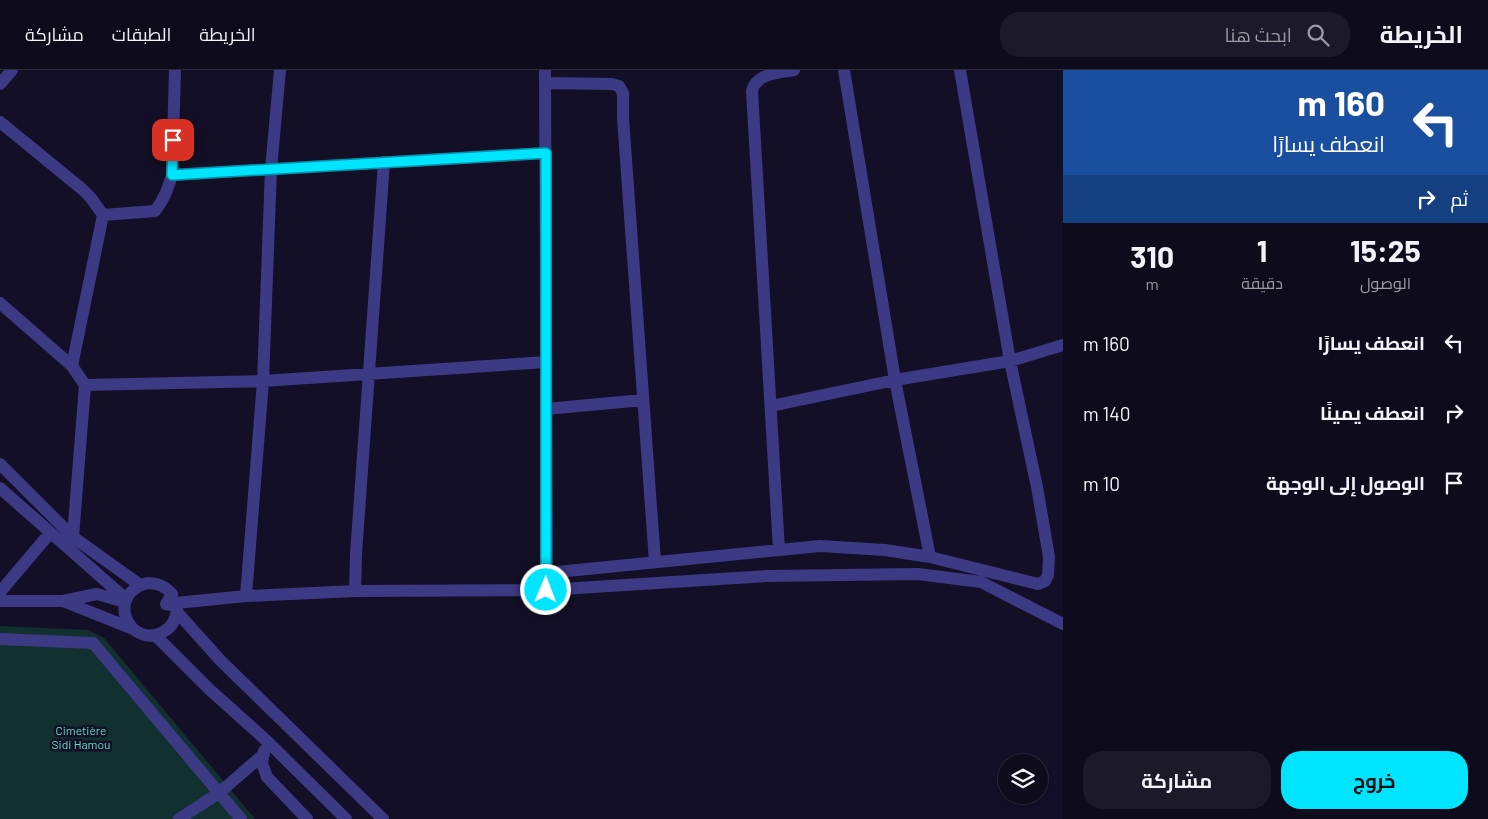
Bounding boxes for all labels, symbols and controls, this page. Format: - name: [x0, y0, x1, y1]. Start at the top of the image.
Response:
- search box: [1000, 12, 1350, 57]
- text: الخريطة: [1380, 19, 1463, 48]
- icon: search: [1304, 21, 1332, 49]
- text: مشاركة: [25, 23, 84, 45]
- text: الطبقات: [112, 23, 171, 45]
- text: الخريطة: [199, 23, 256, 45]
- text: ابحث هنا: [1225, 23, 1292, 46]
- text: 160 m: [1298, 81, 1385, 123]
- icon: left: [1403, 90, 1468, 155]
- pin: [152, 119, 194, 161]
- icon: arrive: [159, 126, 187, 154]
- text: انعطف يسارًا: [1272, 130, 1385, 156]
- icon: right: [1412, 185, 1440, 213]
- text: ثم: [1450, 187, 1468, 210]
- text: 1: [1257, 232, 1267, 268]
- text: 15:25: [1350, 232, 1421, 268]
- text: 310: [1130, 238, 1174, 274]
- text: دقيقة: [1241, 273, 1283, 292]
- text: الوصول: [1360, 273, 1411, 292]
- text: m: [1146, 274, 1159, 293]
- icon: left: [1440, 329, 1468, 357]
- text: انعطف يسارًا: [1318, 331, 1425, 354]
- text: 160 m: [1083, 332, 1130, 355]
- icon: right: [1440, 399, 1468, 427]
- text: انعطف يمينًا: [1320, 401, 1425, 424]
- text: 140 m: [1083, 402, 1130, 425]
- icon: arrive: [1440, 469, 1468, 497]
- text: الوصول إلى الوجهة: [1266, 471, 1425, 494]
- text: 10 m: [1083, 472, 1120, 495]
- position arrow: [519, 563, 571, 615]
- park label: Cimetière Sidi Hamou: [52, 723, 110, 751]
- button: مشاركة: [1083, 751, 1271, 809]
- button: خروج: [1281, 751, 1468, 809]
- map controls: [998, 754, 1048, 804]
- button: layers: [998, 754, 1048, 804]

